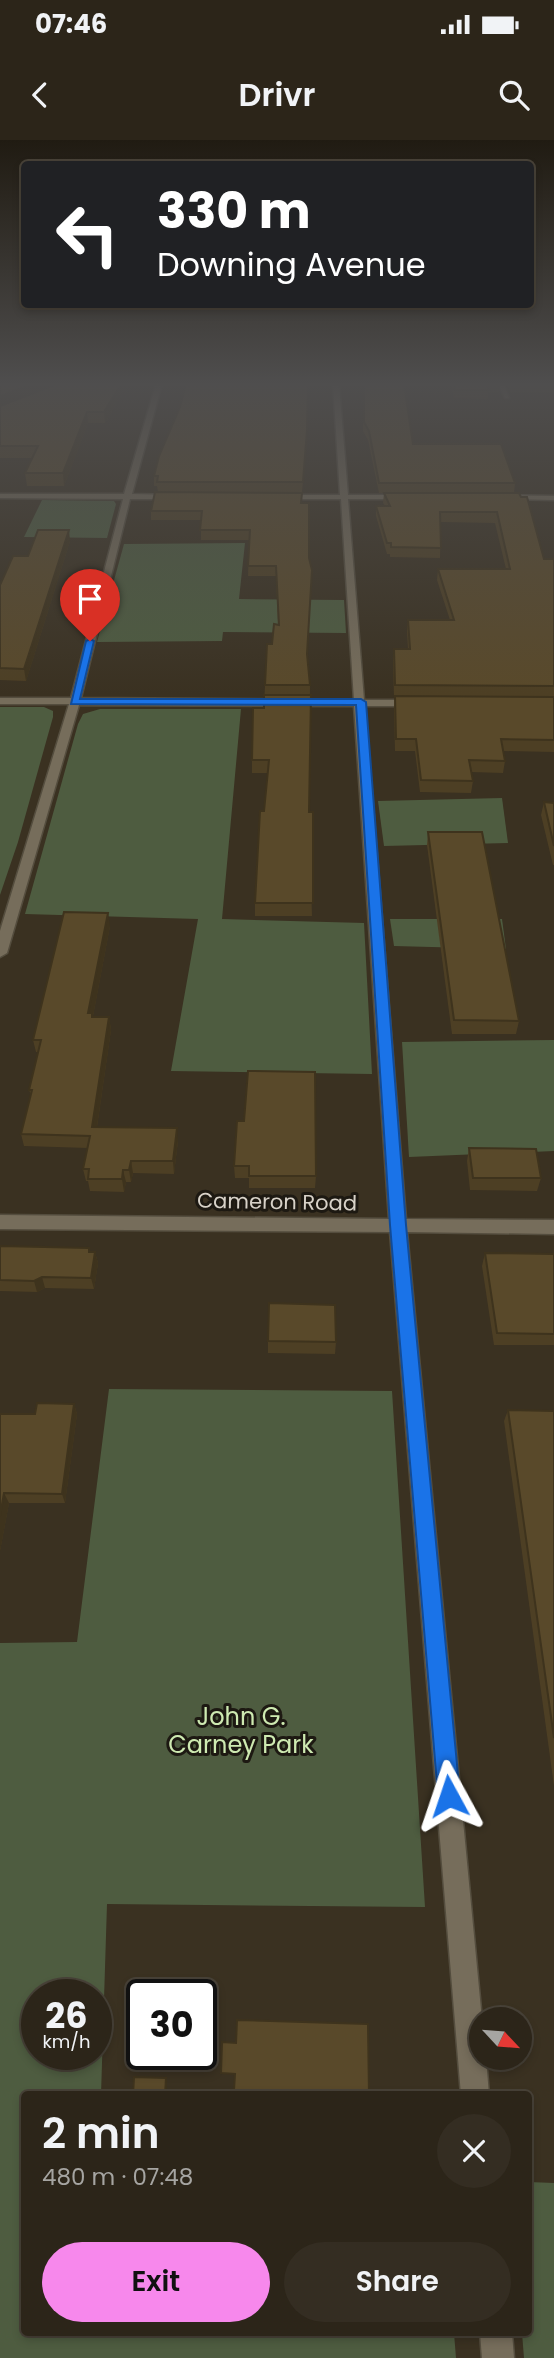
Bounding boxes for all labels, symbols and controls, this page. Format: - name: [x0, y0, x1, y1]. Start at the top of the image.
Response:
- text: 07:46: [35, 6, 107, 42]
- text: Drivr: [239, 72, 315, 117]
- icon: back: [21, 76, 59, 114]
- icon: search: [495, 76, 533, 114]
- text: 330 m: [157, 177, 311, 245]
- icon: left: [42, 189, 133, 280]
- text: Downing Avenue: [157, 242, 426, 287]
- pin: [60, 569, 120, 641]
- icon: arrive: [71, 580, 109, 618]
- street label: Cameron Road: [197, 1186, 357, 1217]
- park label: John G. Carney Park: [168, 1700, 314, 1761]
- position arrow: [412, 1759, 486, 1833]
- speed limit sign: 30: [126, 1979, 217, 2070]
- text: 26: [45, 1991, 88, 2040]
- north arrow: [469, 2007, 532, 2070]
- map controls: [469, 2007, 532, 2070]
- text: km/h: [43, 2029, 90, 2054]
- text: 2 min: [42, 2104, 160, 2163]
- button: close: [437, 2114, 511, 2188]
- text: 480 m · 07:48: [42, 2161, 193, 2193]
- button: Exit: [42, 2242, 270, 2322]
- button: Share: [284, 2242, 511, 2322]

